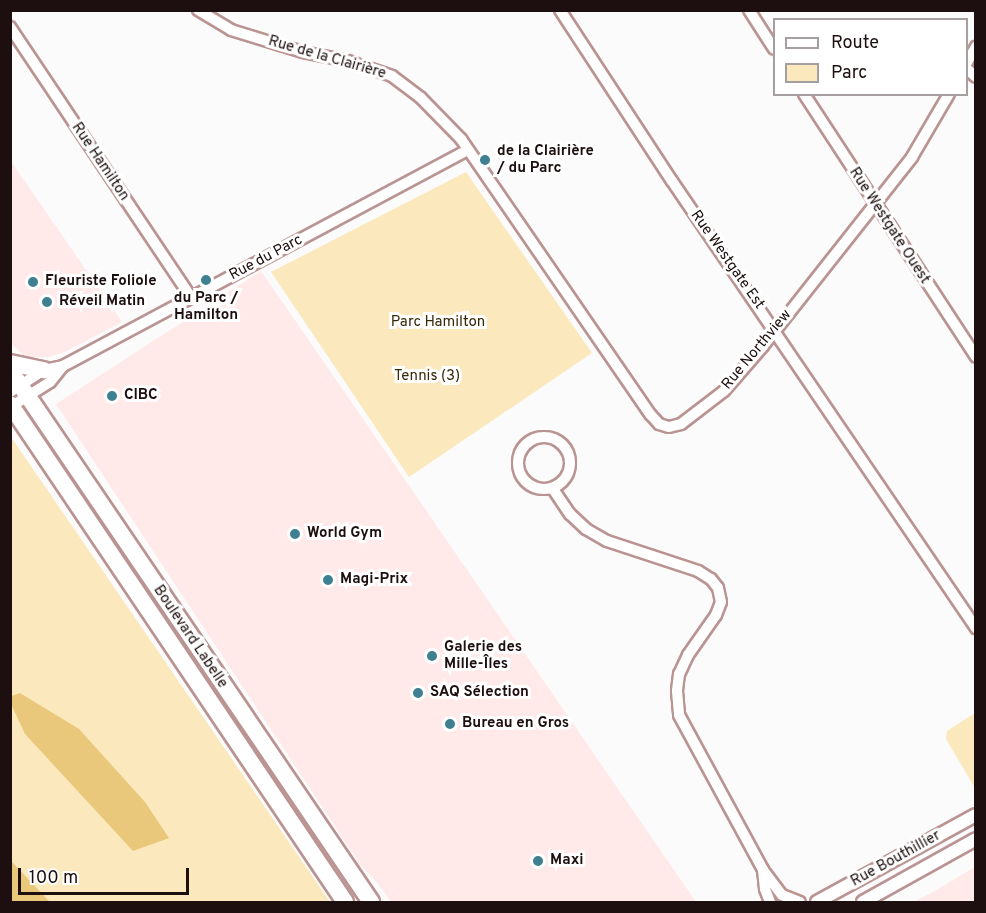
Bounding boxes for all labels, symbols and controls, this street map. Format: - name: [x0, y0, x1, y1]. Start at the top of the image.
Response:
- legend: [773, 18, 968, 96]
- text: Route: [831, 32, 879, 55]
- street label: Rue de la Clairière: [266, 33, 388, 83]
- text: Parc: [831, 62, 867, 85]
- street label: Rue Hamilton: [67, 119, 133, 205]
- place label: de la Clairière / du Parc: [497, 142, 594, 177]
- marker: de la Clairière / du Parc: [478, 153, 492, 167]
- street label: Rue Westgate Ouest: [845, 164, 933, 288]
- street label: Rue Westgate Est: [686, 207, 768, 313]
- street label: Rue du Parc: [226, 231, 306, 285]
- place label: Fleuriste Foliole: [45, 273, 157, 291]
- marker: du Parc / Hamilton: [199, 273, 213, 287]
- marker: Fleuriste Foliole: [26, 275, 40, 289]
- place label: du Parc / Hamilton: [174, 289, 238, 324]
- place label: Réveil Matin: [59, 293, 145, 311]
- marker: Réveil Matin: [40, 295, 54, 309]
- street label: Rue Northview: [718, 306, 796, 394]
- park label: Parc Hamilton: [391, 314, 485, 332]
- park label: Tennis (3): [394, 368, 460, 386]
- place label: CIBC: [124, 387, 158, 405]
- marker: CIBC: [105, 389, 119, 403]
- place label: World Gym: [307, 525, 382, 543]
- marker: World Gym: [288, 527, 302, 541]
- place label: Magi-Prix: [340, 571, 408, 589]
- marker: Magi-Prix: [321, 573, 335, 587]
- street label: Boulevard Labelle: [149, 582, 231, 692]
- place label: Galerie des Mille-Îles: [444, 638, 522, 673]
- marker: Galerie des Mille-Îles: [425, 649, 439, 663]
- place label: SAQ Sélection: [430, 684, 529, 702]
- marker: SAQ Sélection: [411, 686, 425, 700]
- place label: Bureau en Gros: [462, 715, 569, 733]
- marker: Bureau en Gros: [443, 717, 457, 731]
- street label: Rue Bouthillier: [848, 827, 944, 891]
- place label: Maxi: [550, 852, 584, 870]
- marker: Maxi: [531, 854, 545, 868]
- scale bar: [21, 856, 192, 894]
- text: 100 m: [29, 867, 78, 890]

